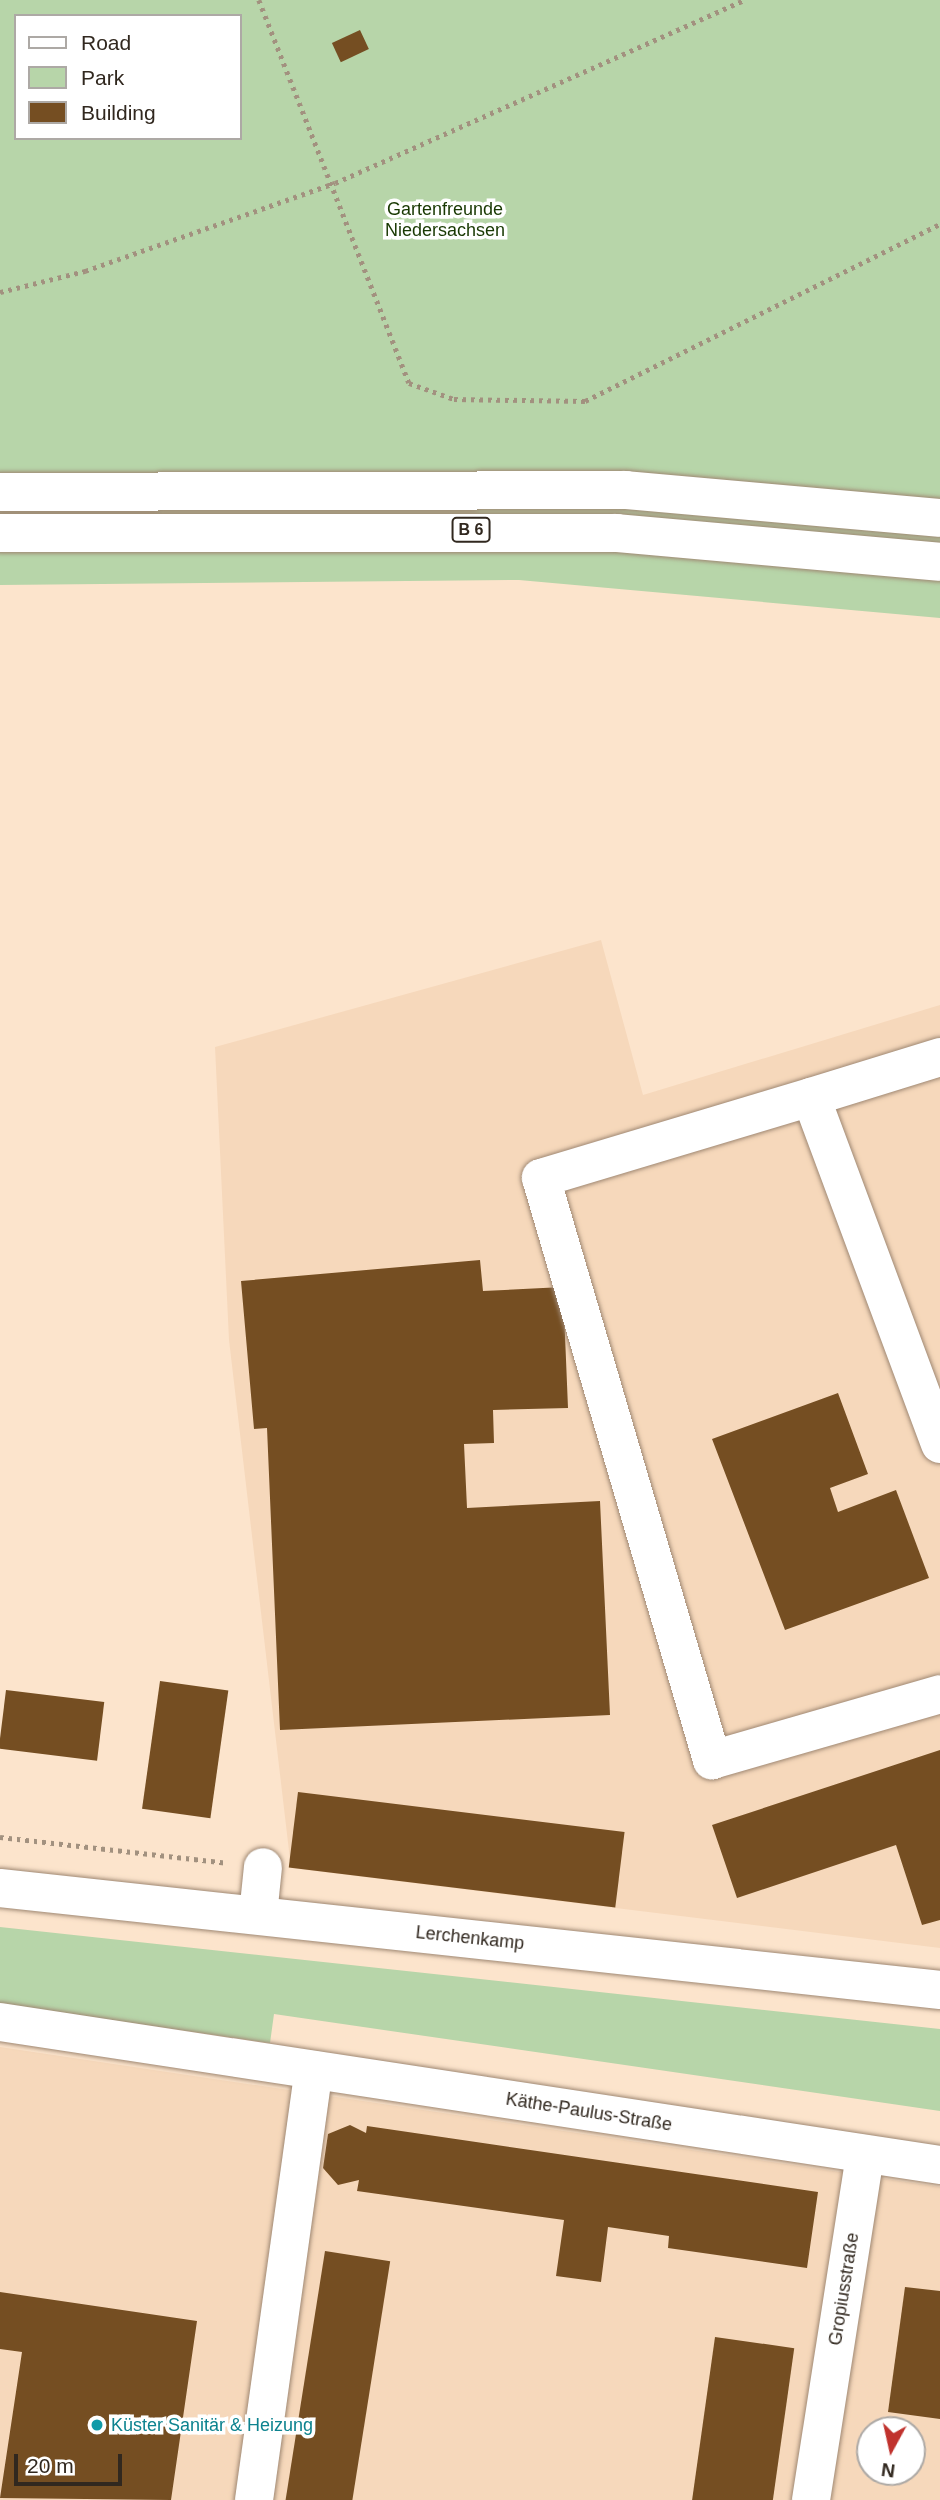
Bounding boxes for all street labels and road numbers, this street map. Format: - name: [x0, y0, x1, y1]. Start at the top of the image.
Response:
- road number: B 6: [450, 517, 492, 542]
- street label: Lerchenkamp: [415, 1922, 525, 1954]
- street label: Käthe-Paulus-Straße: [504, 2088, 674, 2136]
- street label: Gropiusstraße: [824, 2231, 864, 2347]

